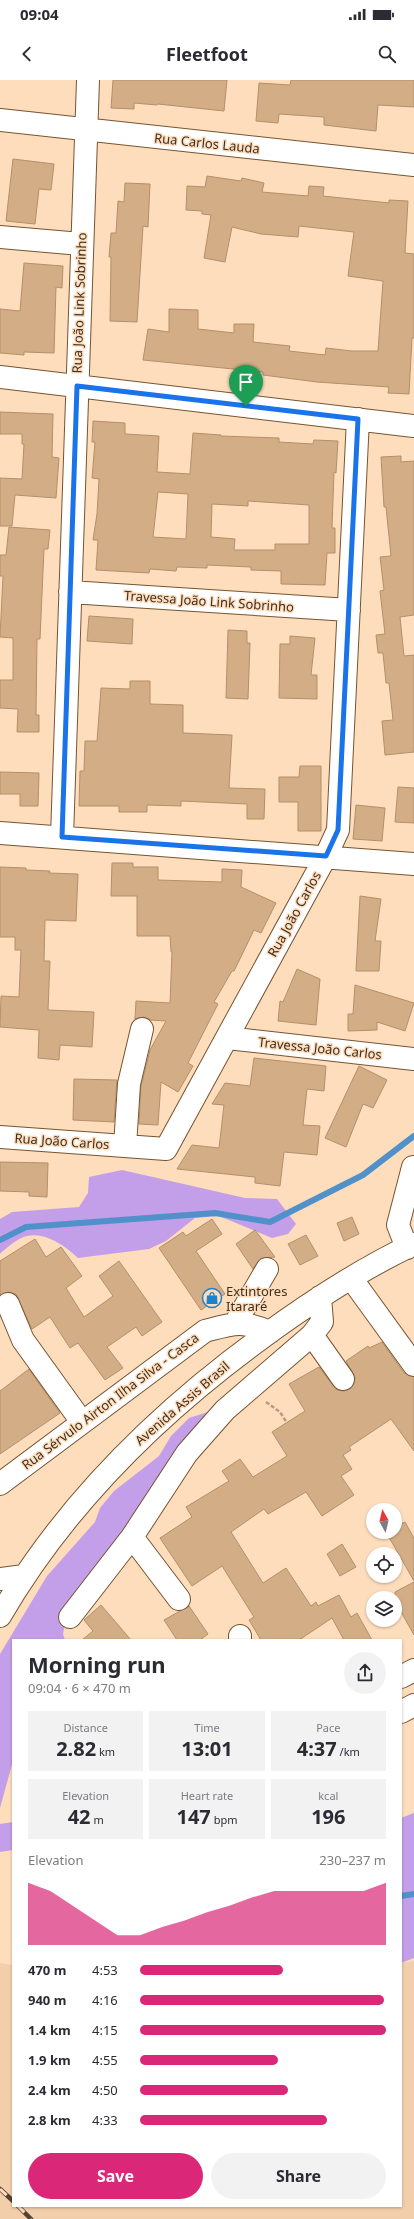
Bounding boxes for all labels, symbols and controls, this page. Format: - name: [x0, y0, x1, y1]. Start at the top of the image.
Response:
- text: 09:04: [20, 4, 59, 24]
- text: Fleetfoot: [166, 42, 248, 66]
- icon: back: [16, 43, 38, 65]
- icon: search: [376, 43, 398, 65]
- street label: Rua Carlos Lauda: [153, 129, 261, 157]
- street label: Rua João Link Sobrinho: [68, 232, 90, 374]
- pin: [229, 365, 263, 406]
- icon: arrive: [235, 371, 257, 393]
- street label: Travessa João Link Sobrinho: [123, 586, 295, 616]
- street label: Rua João Carlos: [263, 868, 325, 960]
- street label: Travessa João Carlos: [257, 1033, 383, 1063]
- street label: Rua João Carlos: [14, 1129, 110, 1153]
- place label: Extintores Itararé: [226, 1282, 287, 1315]
- shop icon: Extintores Itararé: [201, 1287, 223, 1309]
- street label: Rua Sérvulo Airton Ilha Silva - Casca: [18, 1328, 202, 1474]
- street label: Avenida Assis Brasil: [131, 1357, 233, 1449]
- north arrow: [366, 1503, 402, 1539]
- map controls: [366, 1503, 402, 1627]
- button: locate: [366, 1547, 402, 1583]
- button: layers: [366, 1591, 402, 1627]
- text: Morning run: [28, 1649, 166, 1679]
- button: share: [344, 1652, 386, 1694]
- text: 09:04 · 6 × 470 m: [28, 1679, 131, 1697]
- text: Distance: [63, 1720, 108, 1735]
- text: Time: [194, 1720, 220, 1735]
- text: Pace: [316, 1720, 340, 1735]
- text: 2.82: [56, 1735, 96, 1762]
- text: 13:01: [181, 1735, 233, 1762]
- text: 4:37: [297, 1735, 337, 1762]
- text: km: [96, 1744, 115, 1759]
- text: /km: [337, 1744, 360, 1759]
- text: Elevation: [62, 1788, 109, 1803]
- text: Heart rate: [181, 1788, 233, 1803]
- text: kcal: [318, 1788, 338, 1803]
- text: 42: [68, 1803, 91, 1830]
- text: 147: [176, 1803, 211, 1830]
- text: 196: [311, 1803, 345, 1830]
- text: m: [91, 1812, 104, 1827]
- text: bpm: [211, 1812, 238, 1827]
- text: Elevation: [28, 1851, 84, 1869]
- text: 230–237 m: [319, 1851, 386, 1869]
- text: 470 m: [28, 1961, 66, 1979]
- text: 4:53: [92, 1961, 118, 1979]
- text: 940 m: [28, 1991, 66, 2009]
- text: 4:16: [92, 1991, 118, 2009]
- text: 1.4 km: [28, 2021, 71, 2039]
- text: 4:15: [92, 2021, 118, 2039]
- text: 1.9 km: [28, 2051, 71, 2069]
- text: 4:55: [92, 2051, 118, 2069]
- text: 2.4 km: [28, 2081, 71, 2099]
- text: 4:50: [92, 2081, 118, 2099]
- text: 2.8 km: [28, 2111, 71, 2129]
- text: 4:33: [92, 2111, 118, 2129]
- button: Save: [28, 2153, 203, 2199]
- button: Share: [211, 2153, 386, 2199]

